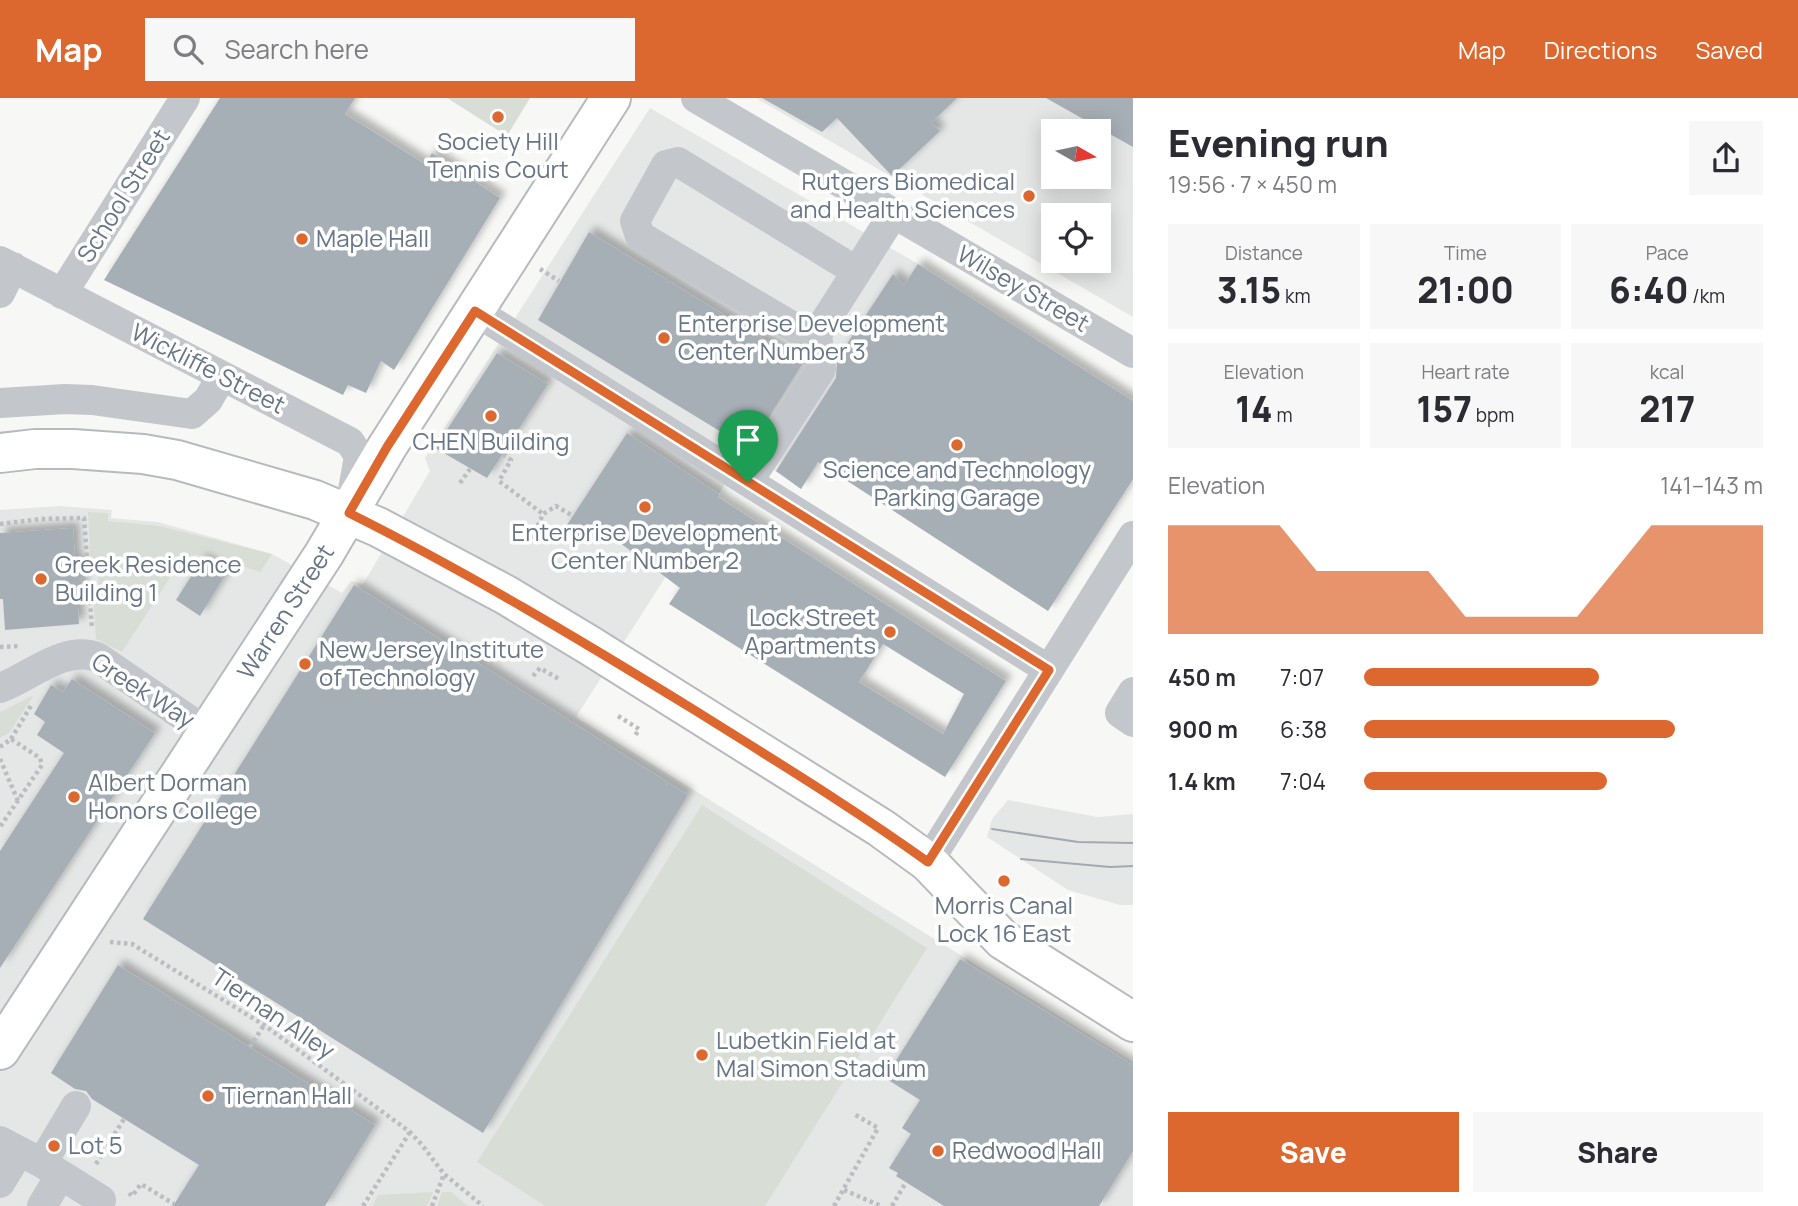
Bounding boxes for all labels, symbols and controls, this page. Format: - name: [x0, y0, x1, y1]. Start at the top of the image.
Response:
- search box: [145, 18, 635, 81]
- text: Map: [35, 27, 103, 72]
- icon: search: [169, 30, 207, 68]
- text: Search here: [225, 31, 369, 67]
- text: Map: [1458, 33, 1506, 66]
- text: Directions: [1544, 33, 1657, 66]
- text: Saved: [1695, 33, 1763, 66]
- marker: Society Hill Tennis Court: [490, 109, 506, 125]
- text: Evening run: [1168, 116, 1389, 168]
- north arrow: [1041, 119, 1111, 189]
- map controls: [1041, 119, 1111, 273]
- button: share: [1689, 121, 1763, 195]
- street label: School Street: [69, 122, 177, 268]
- place label: Society Hill Tennis Court: [427, 124, 569, 185]
- place label: Rutgers Biomedical and Health Sciences: [790, 164, 1015, 225]
- text: 19:56 · 7 × 450 m: [1168, 168, 1337, 200]
- marker: Rutgers Biomedical and Health Sciences: [1021, 188, 1037, 204]
- button: locate: [1041, 203, 1111, 273]
- place label: Maple Hall: [316, 221, 429, 254]
- marker: Maple Hall: [294, 231, 310, 247]
- street label: Wilsey Street: [952, 237, 1096, 339]
- text: Distance: [1225, 240, 1303, 266]
- text: Time: [1444, 240, 1487, 266]
- text: Pace: [1646, 240, 1689, 266]
- text: 3.15: [1217, 266, 1281, 314]
- text: 21:00: [1417, 266, 1514, 314]
- text: 6:40: [1609, 266, 1689, 314]
- text: km: [1281, 283, 1311, 309]
- text: /km: [1689, 283, 1725, 309]
- place label: Enterprise Development Center Number 3: [678, 306, 945, 367]
- street label: Wickliffe Street: [126, 315, 291, 421]
- marker: Enterprise Development Center Number 3: [656, 330, 672, 346]
- text: Elevation: [1224, 359, 1304, 385]
- text: Heart rate: [1421, 359, 1510, 385]
- text: kcal: [1650, 359, 1685, 385]
- text: 14: [1235, 385, 1273, 433]
- text: 157: [1417, 385, 1472, 433]
- text: 217: [1639, 385, 1695, 433]
- text: m: [1273, 402, 1293, 428]
- text: bpm: [1472, 402, 1514, 428]
- marker: CHEN Building: [483, 408, 499, 424]
- pin: [718, 410, 778, 482]
- icon: arrive: [729, 421, 767, 459]
- place label: CHEN Building: [413, 424, 569, 457]
- marker: Science and Technology Parking Garage: [949, 437, 965, 453]
- place label: Science and Technology Parking Garage: [823, 452, 1092, 513]
- text: Elevation: [1168, 469, 1265, 501]
- text: 141–143 m: [1660, 469, 1763, 501]
- marker: Enterprise Development Center Number 2: [637, 499, 653, 515]
- place label: Enterprise Development Center Number 2: [512, 515, 778, 576]
- street label: Warren Street: [229, 537, 341, 685]
- place label: Greek Residence Building 1: [55, 547, 241, 608]
- marker: Greek Residence Building 1: [33, 571, 49, 587]
- place label: Lock Street Apartments: [745, 600, 876, 661]
- marker: Lock Street Apartments: [882, 624, 898, 640]
- place label: New Jersey Institute of Technology: [319, 632, 544, 693]
- street label: Greek Way: [86, 644, 202, 736]
- marker: New Jersey Institute of Technology: [297, 656, 313, 672]
- text: 450 m: [1168, 661, 1236, 693]
- text: 7:07: [1280, 661, 1324, 693]
- text: 900 m: [1168, 713, 1238, 745]
- text: 6:38: [1280, 713, 1327, 745]
- place label: Albert Dorman Honors College: [88, 765, 257, 826]
- text: 1.4 km: [1168, 765, 1236, 797]
- text: 7:04: [1280, 765, 1326, 797]
- marker: Albert Dorman Honors College: [66, 789, 82, 805]
- marker: Morris Canal Lock 16 East: [996, 873, 1012, 889]
- place label: Morris Canal Lock 16 East: [935, 888, 1073, 949]
- street label: Tiernan Alley: [206, 959, 342, 1066]
- place label: Lubetkin Field at Mal Simon Stadium: [716, 1023, 926, 1084]
- marker: Lubetkin Field at Mal Simon Stadium: [694, 1047, 710, 1063]
- place label: Tiernan Hall: [222, 1078, 352, 1111]
- marker: Tiernan Hall: [200, 1088, 216, 1104]
- button: Save: [1168, 1112, 1459, 1192]
- button: Share: [1473, 1112, 1763, 1192]
- place label: Lot 5: [68, 1128, 123, 1161]
- place label: Redwood Hall: [952, 1133, 1102, 1166]
- marker: Lot 5: [46, 1138, 62, 1154]
- marker: Redwood Hall: [930, 1143, 946, 1159]

